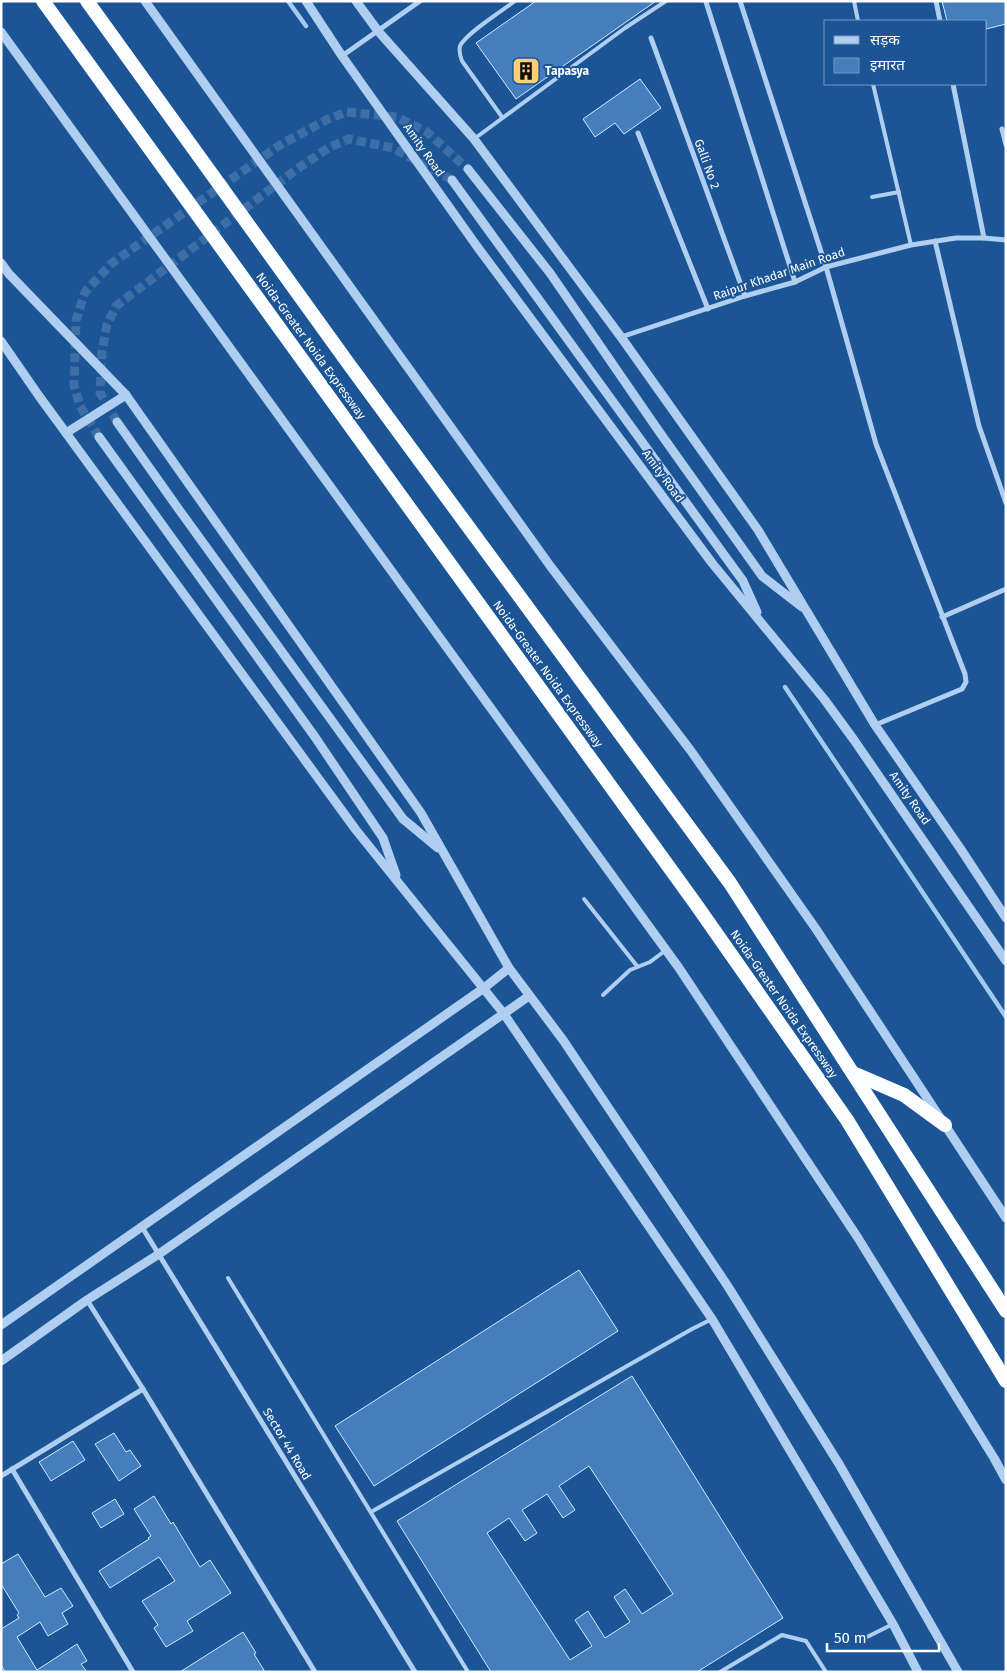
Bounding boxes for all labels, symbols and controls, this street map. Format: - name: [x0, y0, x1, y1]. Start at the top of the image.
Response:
- legend: [824, 20, 987, 85]
- text: सड़क: [870, 31, 900, 49]
- building icon: Tapasya: [511, 56, 541, 86]
- text: इमारत: [870, 56, 905, 74]
- place label: Tapasya: [545, 64, 589, 78]
- street label: Amity Road: [401, 121, 447, 179]
- street label: Galli No 2: [692, 137, 722, 191]
- street label: Raipur Khadar Main Road: [711, 245, 847, 303]
- street label: Noida-Greater Noida Expressway: [253, 270, 369, 422]
- street label: Amity Road: [639, 447, 687, 505]
- street label: Noida-Greater Noida Expressway: [490, 598, 606, 750]
- street label: Amity Road: [887, 769, 933, 827]
- street label: Noida-Greater Noida Expressway: [727, 927, 841, 1081]
- street label: Sector 44 Road: [260, 1405, 314, 1483]
- scale bar: [827, 1620, 940, 1652]
- text: 50 m: [834, 1629, 867, 1647]

